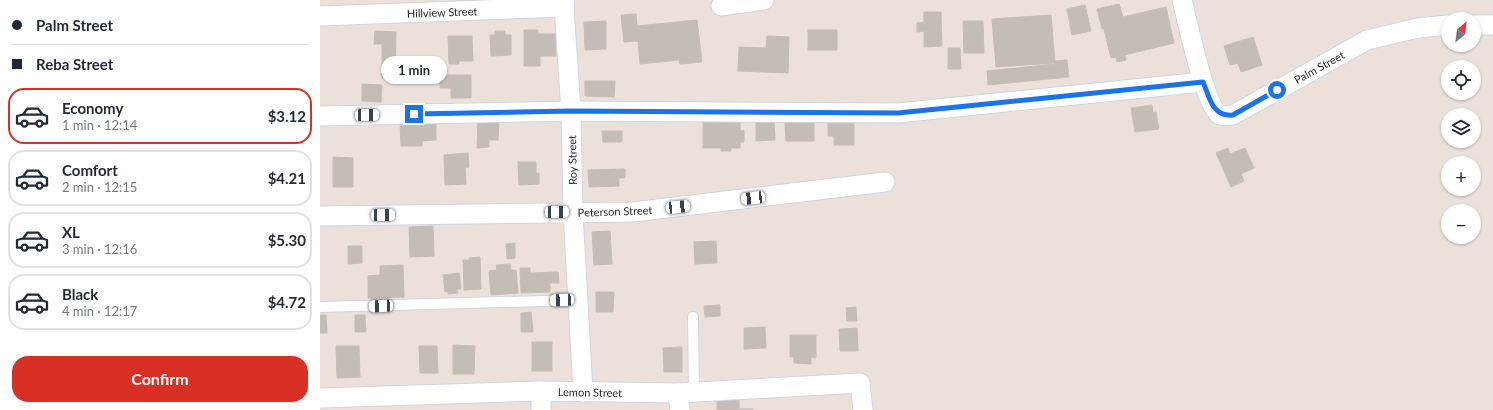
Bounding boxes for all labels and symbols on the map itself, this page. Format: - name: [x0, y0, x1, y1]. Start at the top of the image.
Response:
- street label: Hillview Street: [407, 4, 477, 20]
- north arrow: [1441, 12, 1481, 52]
- street label: Palm Street: [1292, 48, 1346, 86]
- callout: 1 min: [381, 56, 447, 84]
- route start: [1268, 81, 1286, 99]
- route end: [405, 105, 423, 123]
- car: [355, 109, 379, 121]
- street label: Roy Street: [565, 135, 579, 185]
- car: [740, 191, 766, 205]
- car: [665, 200, 691, 214]
- street label: Peterson Street: [577, 203, 653, 219]
- car: [545, 206, 569, 218]
- car: [371, 209, 395, 221]
- car: [550, 294, 574, 306]
- car: [369, 300, 393, 312]
- street label: Lemon Street: [558, 385, 622, 399]

